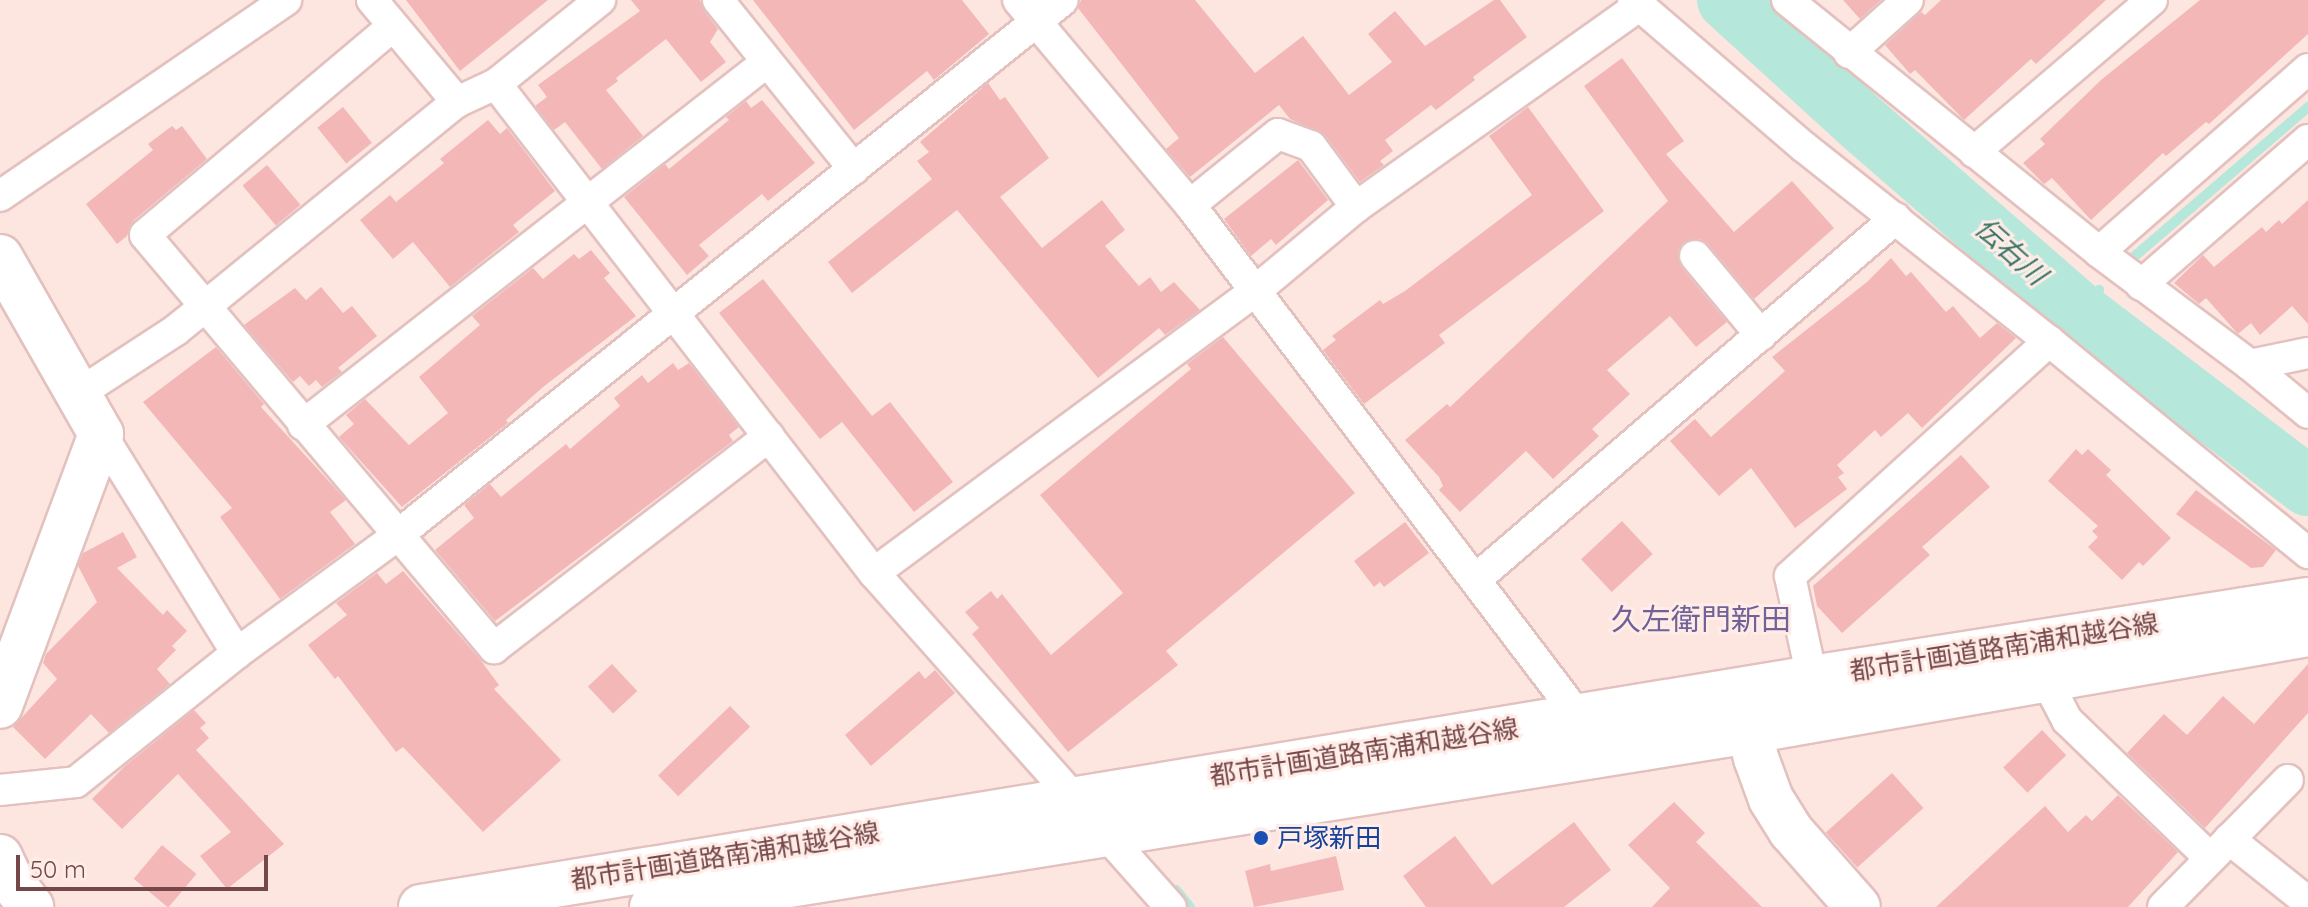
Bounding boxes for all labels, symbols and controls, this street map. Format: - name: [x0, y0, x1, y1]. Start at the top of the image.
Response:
- water label: 伝右川: [1969, 210, 2053, 292]
- district label: 久左衛門新田: [1611, 601, 1791, 637]
- street label: 都市計画道路南浦和越谷線: [1847, 607, 2161, 687]
- street label: 都市計画道路南浦和越谷線: [1207, 712, 1521, 792]
- street label: 都市計画道路南浦和越谷線: [568, 816, 882, 896]
- place label: 戸塚新田: [1277, 822, 1381, 854]
- marker: 戸塚新田: [1252, 829, 1270, 847]
- scale bar: [20, 839, 272, 889]
- text: 50 m: [30, 854, 86, 884]

